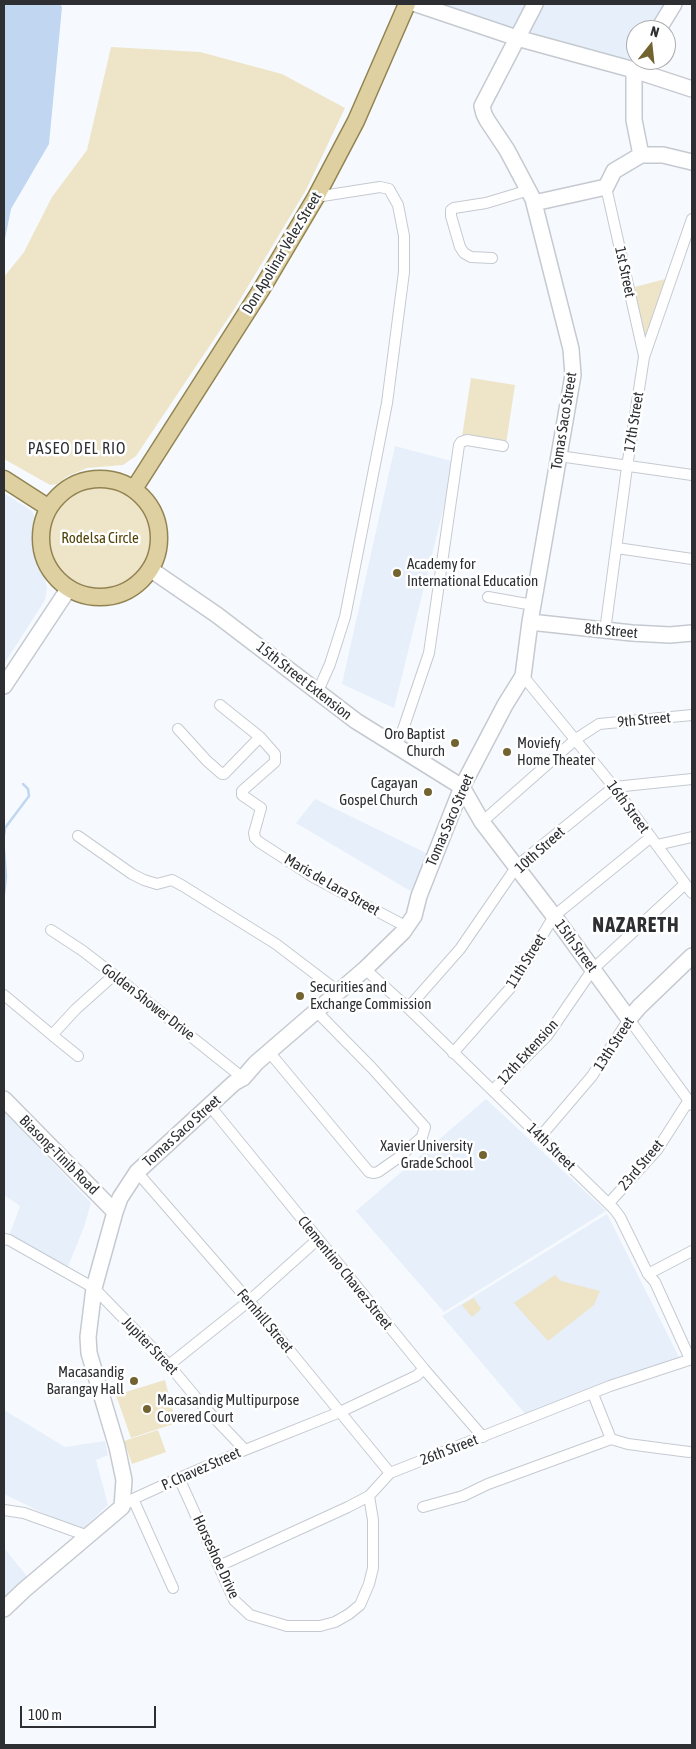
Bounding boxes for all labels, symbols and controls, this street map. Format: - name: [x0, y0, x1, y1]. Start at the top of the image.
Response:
- north arrow: [626, 20, 676, 70]
- text: N: [649, 23, 661, 40]
- street label: Don Apolinar Velez Street: [238, 189, 326, 317]
- street label: 1st Street: [611, 245, 639, 299]
- street label: Tomas Saco Street: [547, 371, 581, 471]
- street label: 17th Street: [620, 391, 648, 453]
- district label: PASEO DEL RIO: [26, 439, 128, 459]
- park label: Rodelsa Circle: [61, 529, 139, 547]
- place label: Academy for International Education: [407, 555, 538, 590]
- marker: Academy for International Education: [391, 567, 403, 579]
- street label: 8th Street: [584, 620, 638, 642]
- street label: 15th Street Extension: [253, 638, 355, 724]
- street label: 9th Street: [617, 709, 671, 731]
- place label: Oro Baptist Church: [384, 725, 445, 760]
- place label: Moviefy Home Theater: [517, 734, 595, 769]
- marker: Oro Baptist Church: [449, 737, 461, 749]
- marker: Moviefy Home Theater: [501, 746, 513, 758]
- street label: Tomas Saco Street: [422, 771, 478, 869]
- place label: Cagayan Gospel Church: [339, 774, 418, 809]
- street label: 16th Street: [603, 777, 653, 837]
- marker: Cagayan Gospel Church: [422, 786, 434, 798]
- street label: 10th Street: [511, 823, 569, 877]
- street label: Maris de Lara Street: [281, 850, 383, 920]
- district label: NAZARETH: [591, 914, 681, 938]
- street label: 15th Street: [551, 916, 601, 976]
- street label: 11th Street: [502, 931, 550, 991]
- street label: Golden Shower Drive: [98, 960, 198, 1044]
- place label: Securities and Exchange Commission: [310, 978, 432, 1013]
- marker: Securities and Exchange Commission: [294, 990, 306, 1002]
- street label: 13th Street: [590, 1014, 638, 1074]
- street label: 12th Extension: [494, 1016, 562, 1088]
- street label: Tomas Saco Street: [139, 1091, 225, 1171]
- street label: Biasong-Tinib Road: [16, 1112, 102, 1198]
- street label: 14th Street: [523, 1119, 579, 1175]
- street label: 23rd Street: [615, 1136, 667, 1194]
- place label: Xavier University Grade School: [380, 1137, 473, 1172]
- marker: Xavier University Grade School: [477, 1149, 489, 1161]
- street label: Clementino Chavez Street: [294, 1213, 396, 1333]
- street label: Fernhill Street: [233, 1285, 297, 1357]
- street label: Jupiter Street: [118, 1314, 182, 1378]
- place label: Macasandig Barangay Hall: [47, 1363, 124, 1398]
- marker: Macasandig Barangay Hall: [128, 1375, 140, 1387]
- place label: Macasandig Multipurpose Covered Court: [157, 1391, 299, 1426]
- marker: Macasandig Multipurpose Covered Court: [141, 1403, 153, 1415]
- street label: 26th Street: [417, 1431, 481, 1469]
- street label: P. Chavez Street: [159, 1444, 243, 1494]
- street label: Horseshoe Drive: [189, 1512, 243, 1602]
- scale bar: [22, 1696, 159, 1728]
- text: 100 m: [28, 1706, 62, 1723]

